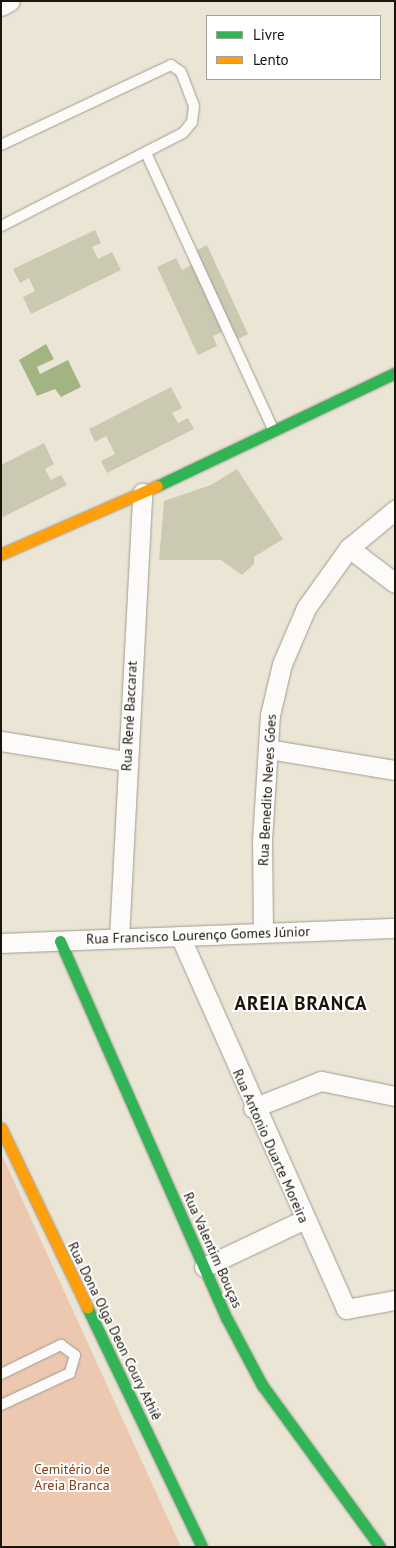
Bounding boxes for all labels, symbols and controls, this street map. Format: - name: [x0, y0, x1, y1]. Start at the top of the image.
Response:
- legend: [206, 15, 381, 80]
- text: Livre: [253, 25, 285, 44]
- text: Lento: [253, 50, 289, 69]
- street label: Rua René Baccarat: [118, 660, 140, 772]
- street label: Rua Benedito Neves Góes: [255, 714, 279, 866]
- street label: Rua Francisco Lourenço Gomes Júnior: [86, 923, 310, 947]
- district label: AREIA BRANCA: [233, 993, 369, 1015]
- street label: Rua Antonio Duarte Moreira: [229, 1066, 313, 1226]
- street label: Rua Valentim Bouças: [180, 1189, 246, 1311]
- street label: Rua Dona Olga Deon Coury Athiê: [64, 1239, 166, 1423]
- park label: Cemitério de Areia Branca: [34, 1461, 110, 1494]

